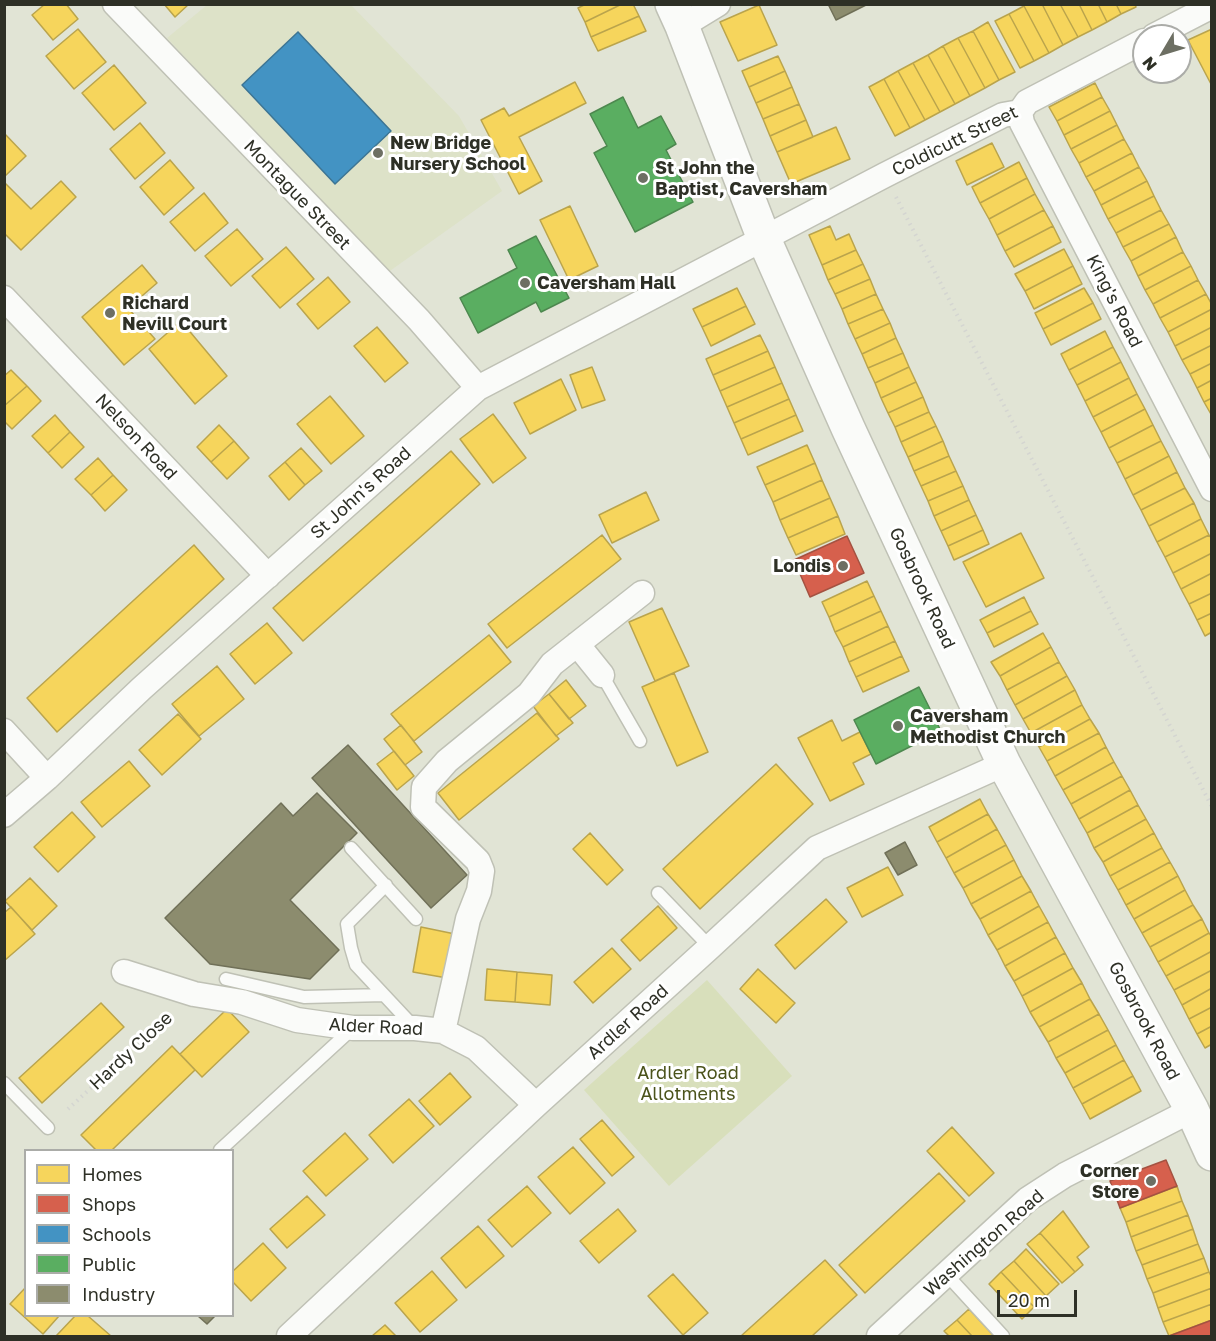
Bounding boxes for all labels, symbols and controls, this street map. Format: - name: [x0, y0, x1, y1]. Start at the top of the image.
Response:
- north arrow: [1132, 24, 1192, 84]
- text: N: [1138, 53, 1161, 75]
- street label: Coldicutt Street: [889, 101, 1021, 181]
- place label: New Bridge Nursery School: [390, 132, 526, 174]
- street label: Montague Street: [239, 135, 355, 255]
- marker: New Bridge Nursery School: [371, 146, 385, 160]
- place label: St John the Baptist, Caversham: [655, 157, 827, 200]
- marker: St John the Baptist, Caversham: [636, 171, 650, 185]
- street label: King's Road: [1081, 251, 1147, 351]
- place label: Caversham Hall: [537, 272, 676, 294]
- marker: Caversham Hall: [518, 276, 532, 290]
- place label: Richard Nevill Court: [122, 292, 227, 334]
- marker: Richard Nevill Court: [103, 306, 117, 320]
- street label: Nelson Road: [91, 389, 181, 485]
- street label: St John's Road: [306, 442, 416, 544]
- street label: Gosbrook Road: [884, 524, 960, 652]
- place label: Londis: [773, 555, 831, 577]
- marker: Londis: [836, 559, 850, 573]
- place label: Caversham Methodist Church: [910, 705, 1066, 748]
- marker: Caversham Methodist Church: [891, 719, 905, 733]
- street label: Gosbrook Road: [1104, 958, 1184, 1084]
- street label: Ardler Road: [583, 980, 673, 1064]
- street label: Hardy Close: [85, 1007, 177, 1095]
- street label: Alder Road: [328, 1014, 424, 1040]
- park label: Ardler Road Allotments: [637, 1062, 739, 1104]
- legend: [24, 1149, 234, 1317]
- place label: Corner Store: [1080, 1160, 1139, 1202]
- text: Homes: [82, 1163, 142, 1185]
- marker: Corner Store: [1144, 1174, 1158, 1188]
- street label: Washington Road: [920, 1185, 1048, 1301]
- text: Shops: [82, 1193, 136, 1215]
- text: Schools: [82, 1223, 151, 1245]
- text: Public: [82, 1253, 136, 1275]
- scale bar: [1000, 1278, 1080, 1316]
- text: Industry: [82, 1283, 155, 1305]
- text: 20 m: [1008, 1289, 1050, 1311]

